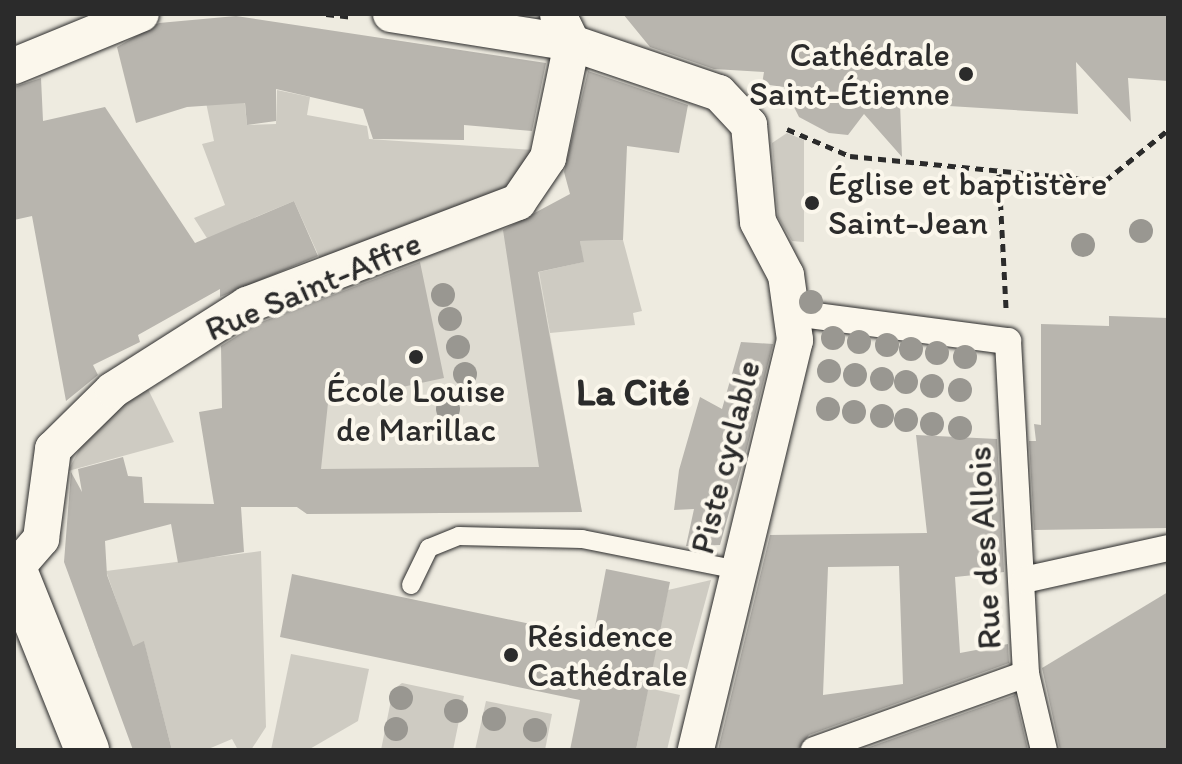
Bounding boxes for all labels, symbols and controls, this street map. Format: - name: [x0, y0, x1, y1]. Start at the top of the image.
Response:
- place label: Cathédrale Saint-Étienne: [749, 34, 950, 114]
- marker: Cathédrale Saint-Étienne: [957, 65, 975, 83]
- place label: Église et baptistère Saint-Jean: [828, 163, 1106, 242]
- marker: Église et baptistère Saint-Jean: [803, 194, 821, 212]
- street label: Rue Saint-Affre: [199, 222, 427, 350]
- marker: École Louise de Marillac: [407, 348, 425, 366]
- street label: Piste cyclable: [681, 356, 769, 558]
- place label: École Louise de Marillac: [327, 370, 505, 450]
- district label: La Cité: [576, 370, 690, 416]
- street label: Rue des Allois: [958, 445, 1010, 651]
- place label: Résidence Cathédrale: [527, 615, 688, 694]
- marker: Résidence Cathédrale: [502, 646, 520, 664]

